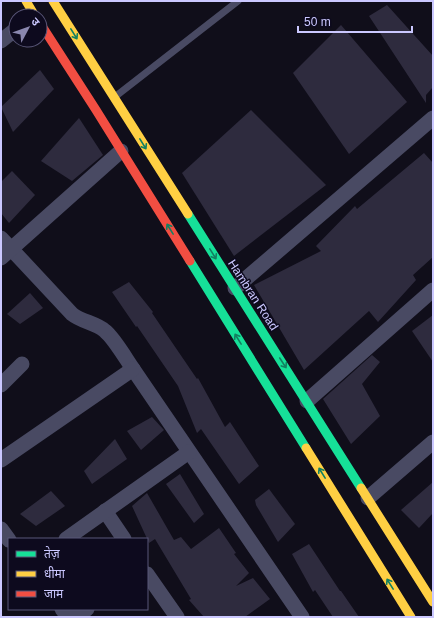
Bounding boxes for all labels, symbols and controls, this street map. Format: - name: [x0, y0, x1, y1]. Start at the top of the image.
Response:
- north arrow: [8, 8, 48, 48]
- scale bar: [298, 8, 412, 34]
- text: उ: [29, 15, 43, 28]
- text: 50 m: [304, 15, 331, 29]
- one-way arrow: [70, 28, 78, 39]
- one-way arrow: [140, 138, 148, 150]
- one-way arrow: [165, 223, 173, 235]
- one-way arrow: [209, 248, 217, 259]
- street label: Hambran Road: [225, 257, 281, 333]
- one-way arrow: [234, 333, 242, 345]
- one-way arrow: [279, 357, 287, 368]
- one-way arrow: [317, 468, 326, 479]
- legend: [8, 538, 148, 610]
- text: तेज़: [44, 546, 61, 561]
- text: धीमा: [44, 566, 66, 581]
- one-way arrow: [386, 578, 394, 590]
- text: जाम: [44, 587, 64, 601]

